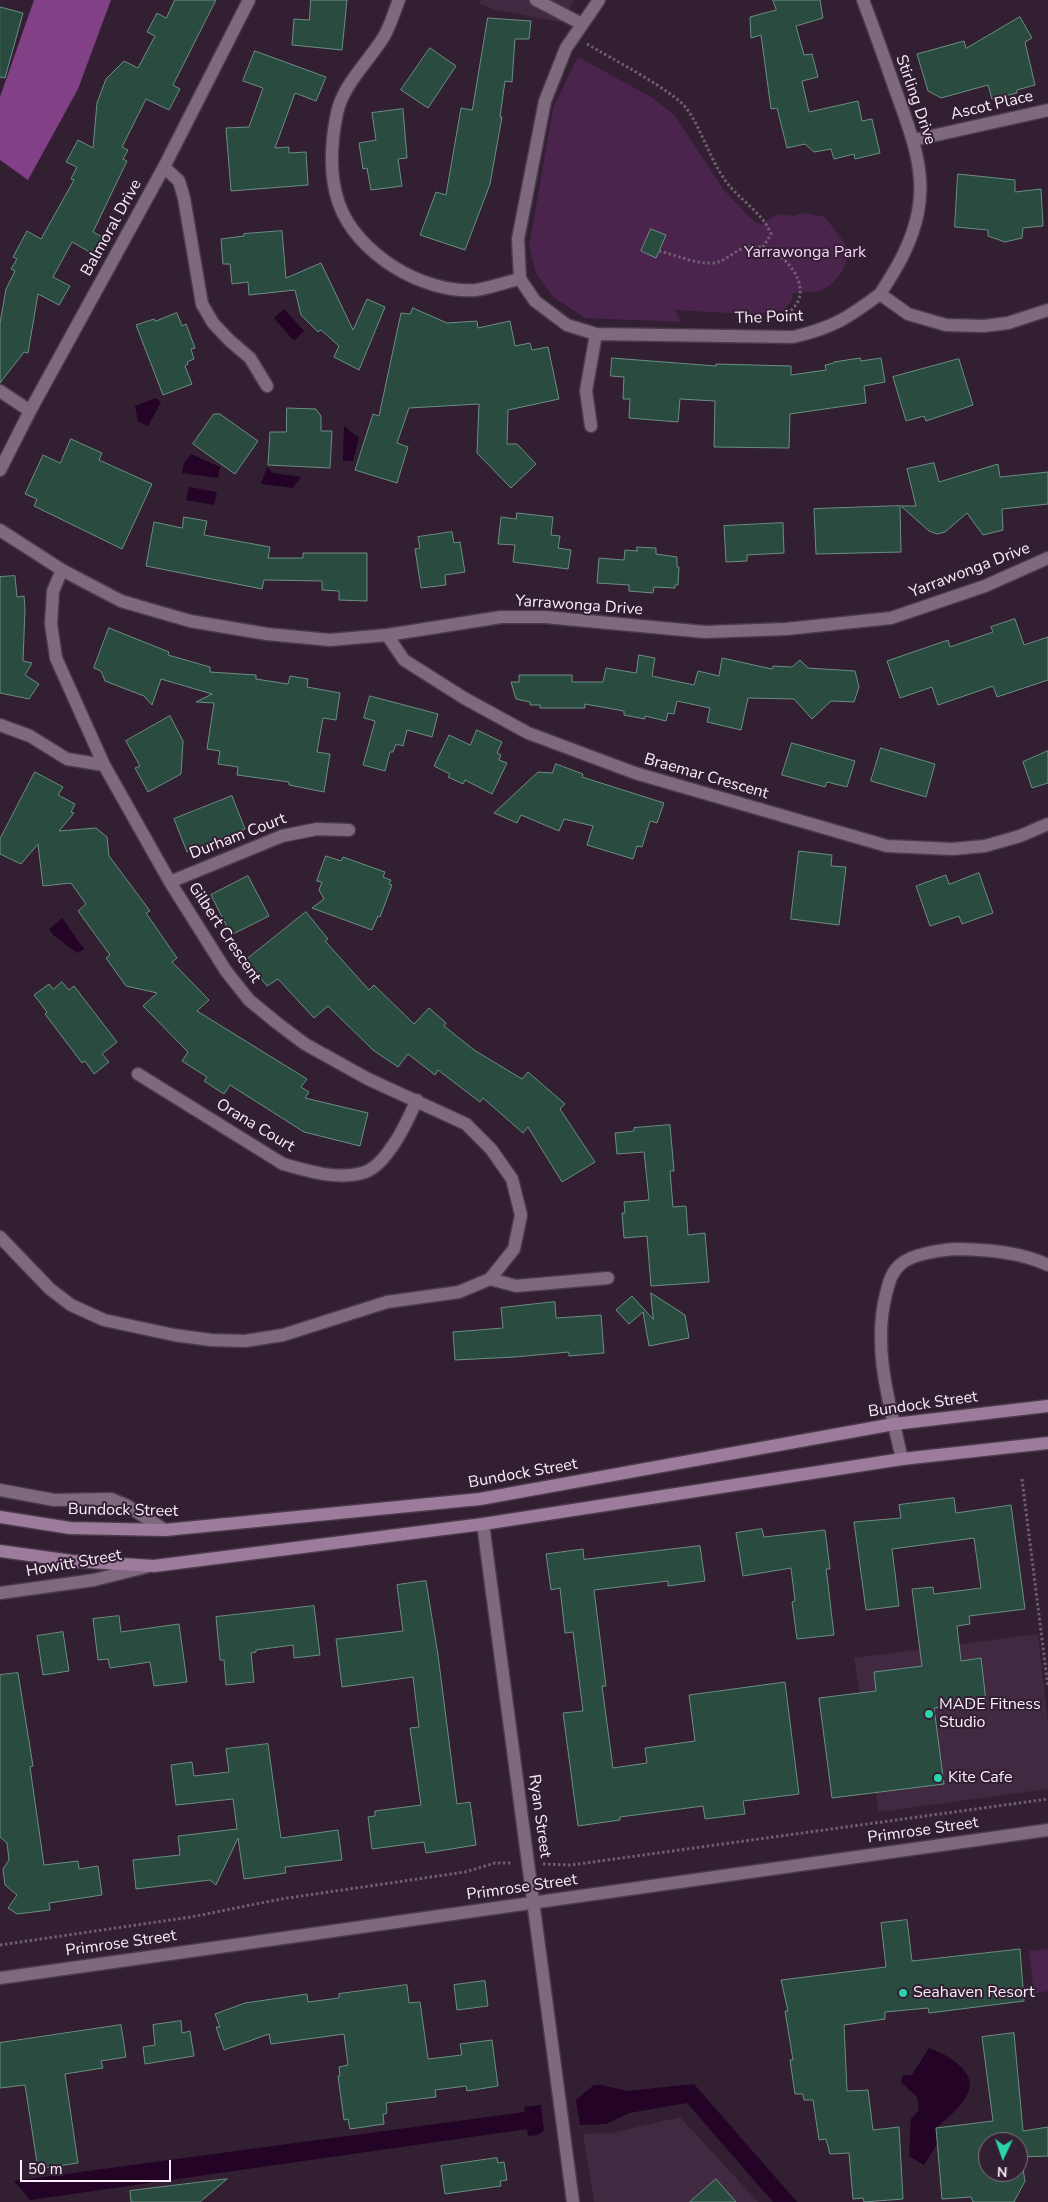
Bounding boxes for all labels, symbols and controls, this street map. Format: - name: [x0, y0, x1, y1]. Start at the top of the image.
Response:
- street label: Stirling Drive: [891, 53, 939, 147]
- street label: Ascot Place: [949, 87, 1035, 125]
- street label: Balmoral Drive: [78, 176, 146, 280]
- park label: Yarrawonga Park: [744, 243, 866, 263]
- street label: The Point: [734, 307, 804, 329]
- street label: Yarrawonga Drive: [907, 539, 1033, 603]
- street label: Yarrawonga Drive: [515, 592, 643, 620]
- street label: Braemar Crescent: [642, 750, 770, 804]
- street label: Durham Court: [187, 810, 289, 864]
- street label: Gilbert Crescent: [183, 879, 265, 987]
- street label: Orana Court: [212, 1095, 298, 1157]
- street label: Bundock Street: [867, 1388, 979, 1422]
- street label: Bundock Street: [467, 1455, 579, 1493]
- street label: Bundock Street: [68, 1500, 178, 1522]
- street label: Howitt Street: [25, 1546, 123, 1582]
- place label: MADE Fitness Studio: [939, 1695, 1041, 1733]
- marker: MADE Fitness Studio: [923, 1708, 935, 1720]
- place label: Kite Cafe: [948, 1768, 1012, 1788]
- marker: Kite Cafe: [932, 1772, 944, 1784]
- street label: Ryan Street: [524, 1773, 554, 1859]
- street label: Primrose Street: [866, 1814, 980, 1848]
- street label: Primrose Street: [465, 1871, 579, 1905]
- street label: Primrose Street: [64, 1927, 178, 1961]
- place label: Seahaven Resort: [913, 1983, 1035, 2003]
- marker: Seahaven Resort: [897, 1987, 909, 1999]
- north arrow: [978, 2132, 1028, 2182]
- scale bar: [22, 2150, 174, 2182]
- text: 50 m: [28, 2159, 63, 2179]
- text: N: [997, 2162, 1008, 2181]

